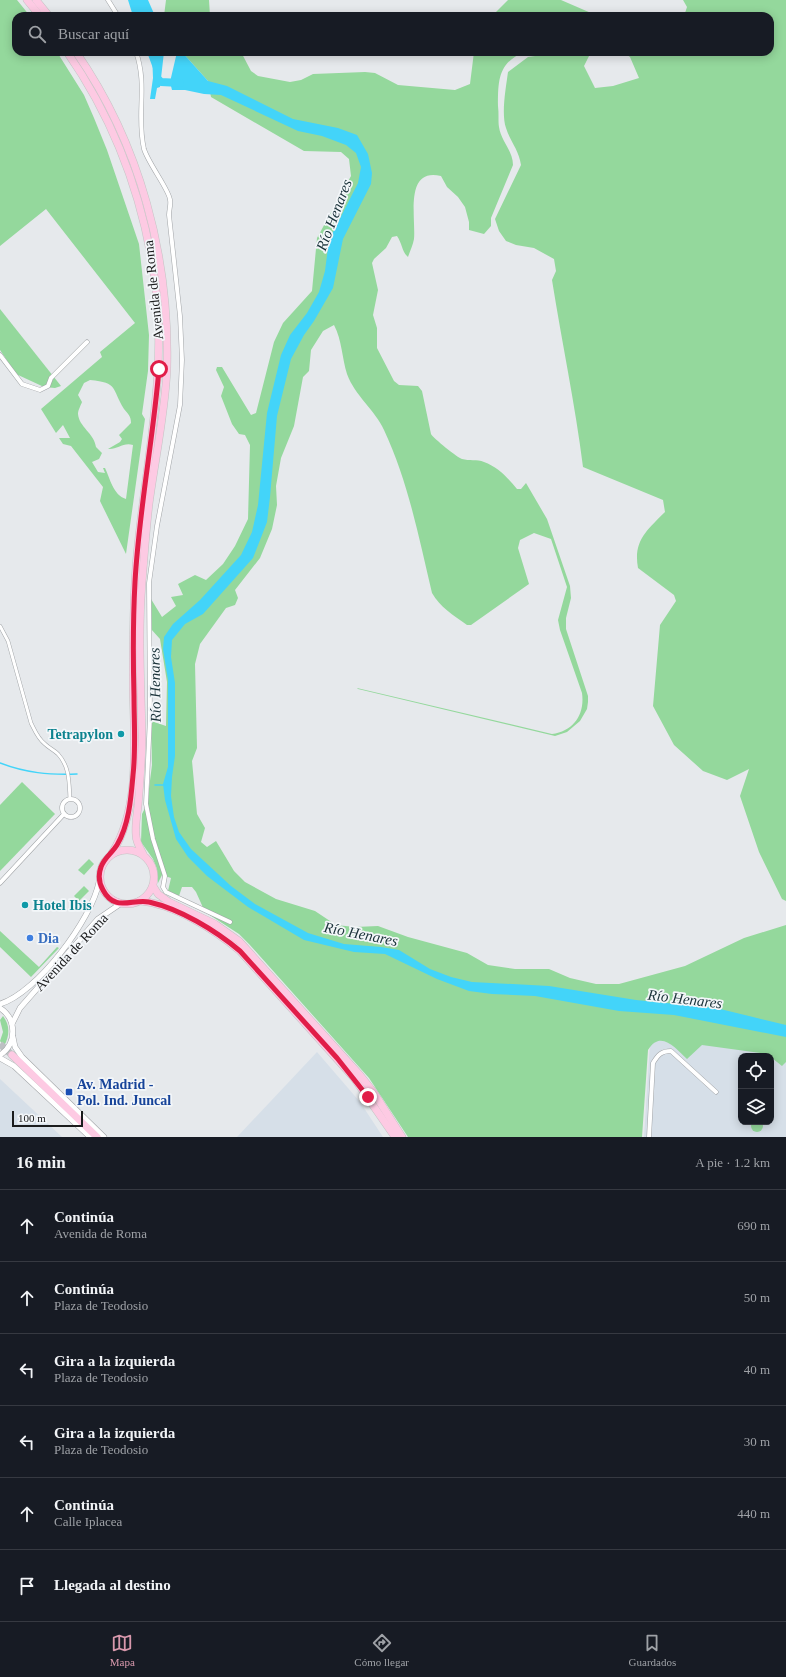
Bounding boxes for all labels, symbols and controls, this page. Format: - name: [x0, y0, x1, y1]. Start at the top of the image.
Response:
- search box: [12, 12, 774, 56]
- icon: search: [26, 23, 48, 45]
- text: Buscar aquí: [58, 26, 129, 42]
- water label: Río Henares: [313, 177, 355, 254]
- street label: Avenida de Roma: [141, 239, 166, 340]
- route start: [150, 360, 168, 378]
- water label: Río Henares: [146, 647, 164, 724]
- place label: Tetrapylon: [47, 727, 113, 742]
- marker: Tetrapylon: [116, 729, 126, 739]
- place label: Hotel Ibis: [33, 898, 92, 913]
- marker: Hotel Ibis: [20, 900, 30, 910]
- street label: Avenida de Roma: [32, 910, 112, 994]
- water label: Río Henares: [322, 919, 399, 949]
- place label: Dia: [38, 931, 59, 946]
- marker: Dia: [25, 933, 35, 943]
- water label: Río Henares: [646, 986, 723, 1012]
- map controls: [738, 1053, 774, 1125]
- button: locate: [738, 1053, 774, 1089]
- place label: Av. Madrid - Pol. Ind. Juncal: [77, 1077, 171, 1108]
- marker: Av. Madrid - Pol. Ind. Juncal: [64, 1087, 74, 1097]
- route end: [359, 1088, 377, 1106]
- button: layers: [738, 1089, 774, 1125]
- scale bar: [12, 1109, 83, 1128]
- text: 100 m: [18, 1112, 46, 1124]
- text: 16 min: [16, 1153, 66, 1172]
- text: A pie · 1.2 km: [695, 1155, 770, 1170]
- text: Continúa: [54, 1209, 114, 1225]
- icon: ahead: [16, 1215, 38, 1237]
- text: 690 m: [737, 1218, 770, 1233]
- text: Avenida de Roma: [54, 1226, 147, 1241]
- text: Continúa: [54, 1281, 114, 1297]
- icon: ahead: [16, 1287, 38, 1309]
- text: 50 m: [744, 1290, 770, 1305]
- text: Plaza de Teodosio: [54, 1298, 148, 1313]
- text: Gira a la izquierda: [54, 1353, 175, 1369]
- icon: left: [16, 1359, 38, 1381]
- text: 40 m: [744, 1362, 770, 1377]
- text: Plaza de Teodosio: [54, 1370, 148, 1385]
- text: Gira a la izquierda: [54, 1425, 175, 1441]
- icon: left: [16, 1431, 38, 1453]
- text: 30 m: [744, 1434, 770, 1449]
- text: Plaza de Teodosio: [54, 1442, 148, 1457]
- text: Continúa: [54, 1497, 114, 1513]
- icon: ahead: [16, 1503, 38, 1525]
- text: 440 m: [737, 1506, 770, 1521]
- text: Calle Iplacea: [54, 1514, 122, 1529]
- icon: arrive: [16, 1575, 38, 1597]
- text: Llegada al destino: [54, 1577, 171, 1593]
- tab: Mapa: [110, 1632, 135, 1668]
- tab: Cómo llegar: [354, 1632, 409, 1668]
- tab: Guardados: [629, 1632, 676, 1668]

